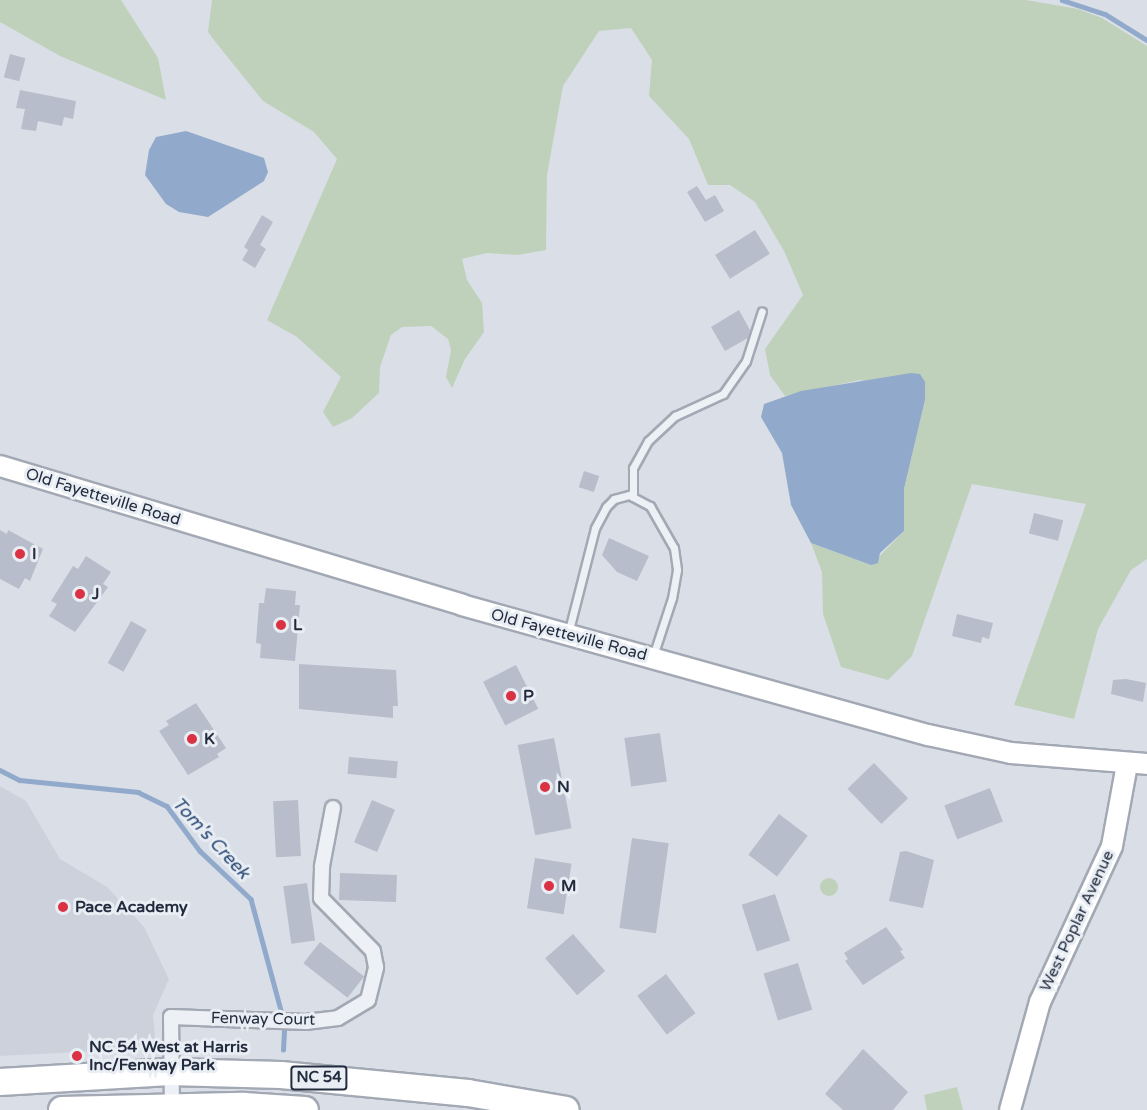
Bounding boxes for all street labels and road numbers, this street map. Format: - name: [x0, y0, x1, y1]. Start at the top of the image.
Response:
- street label: Old Fayetteville Road: [23, 464, 183, 530]
- street label: Old Fayetteville Road: [489, 605, 649, 665]
- street label: West Poplar Avenue: [1036, 847, 1118, 995]
- street label: Fenway Court: [211, 1008, 315, 1030]
- road number: NC 54: [289, 1066, 349, 1090]

